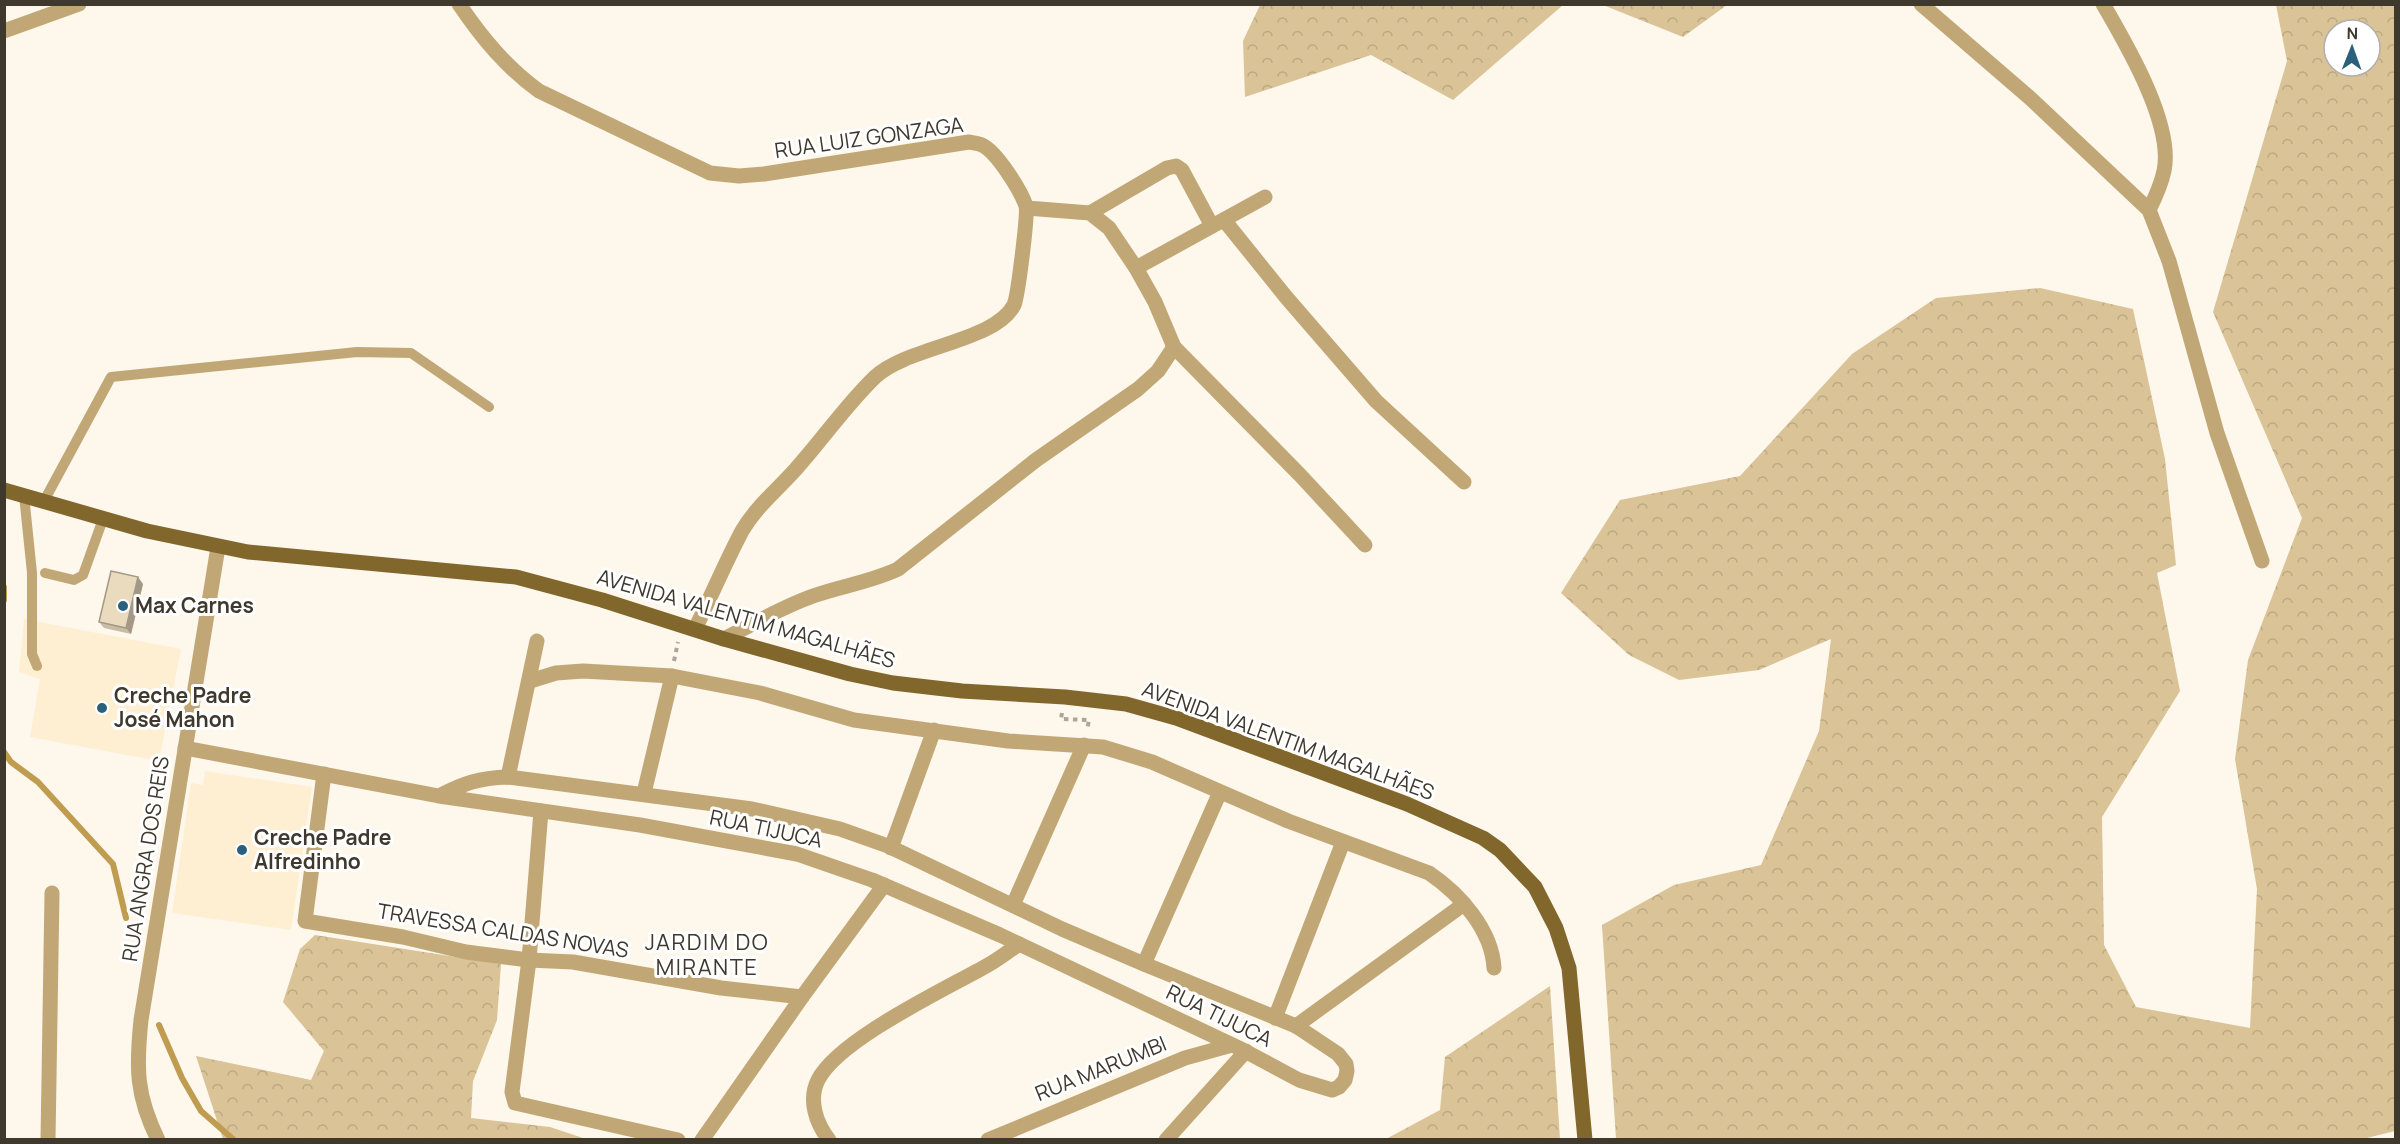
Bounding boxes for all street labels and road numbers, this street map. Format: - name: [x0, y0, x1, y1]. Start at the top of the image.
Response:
- street label: RUA LUIZ GONZAGA: [773, 110, 965, 164]
- street label: AVENIDA VALENTIM MAGALHÃES: [594, 562, 899, 674]
- street label: AVENIDA VALENTIM MAGALHÃES: [1138, 674, 1438, 806]
- street label: RUA ANGRA DOS REIS: [115, 754, 175, 964]
- street label: RUA TIJUCA: [707, 802, 825, 854]
- street label: TRAVESSA CALDAS NOVAS: [376, 896, 631, 964]
- street label: RUA TIJUCA: [1162, 977, 1277, 1053]
- street label: RUA MARUMBI: [1031, 1029, 1170, 1107]

